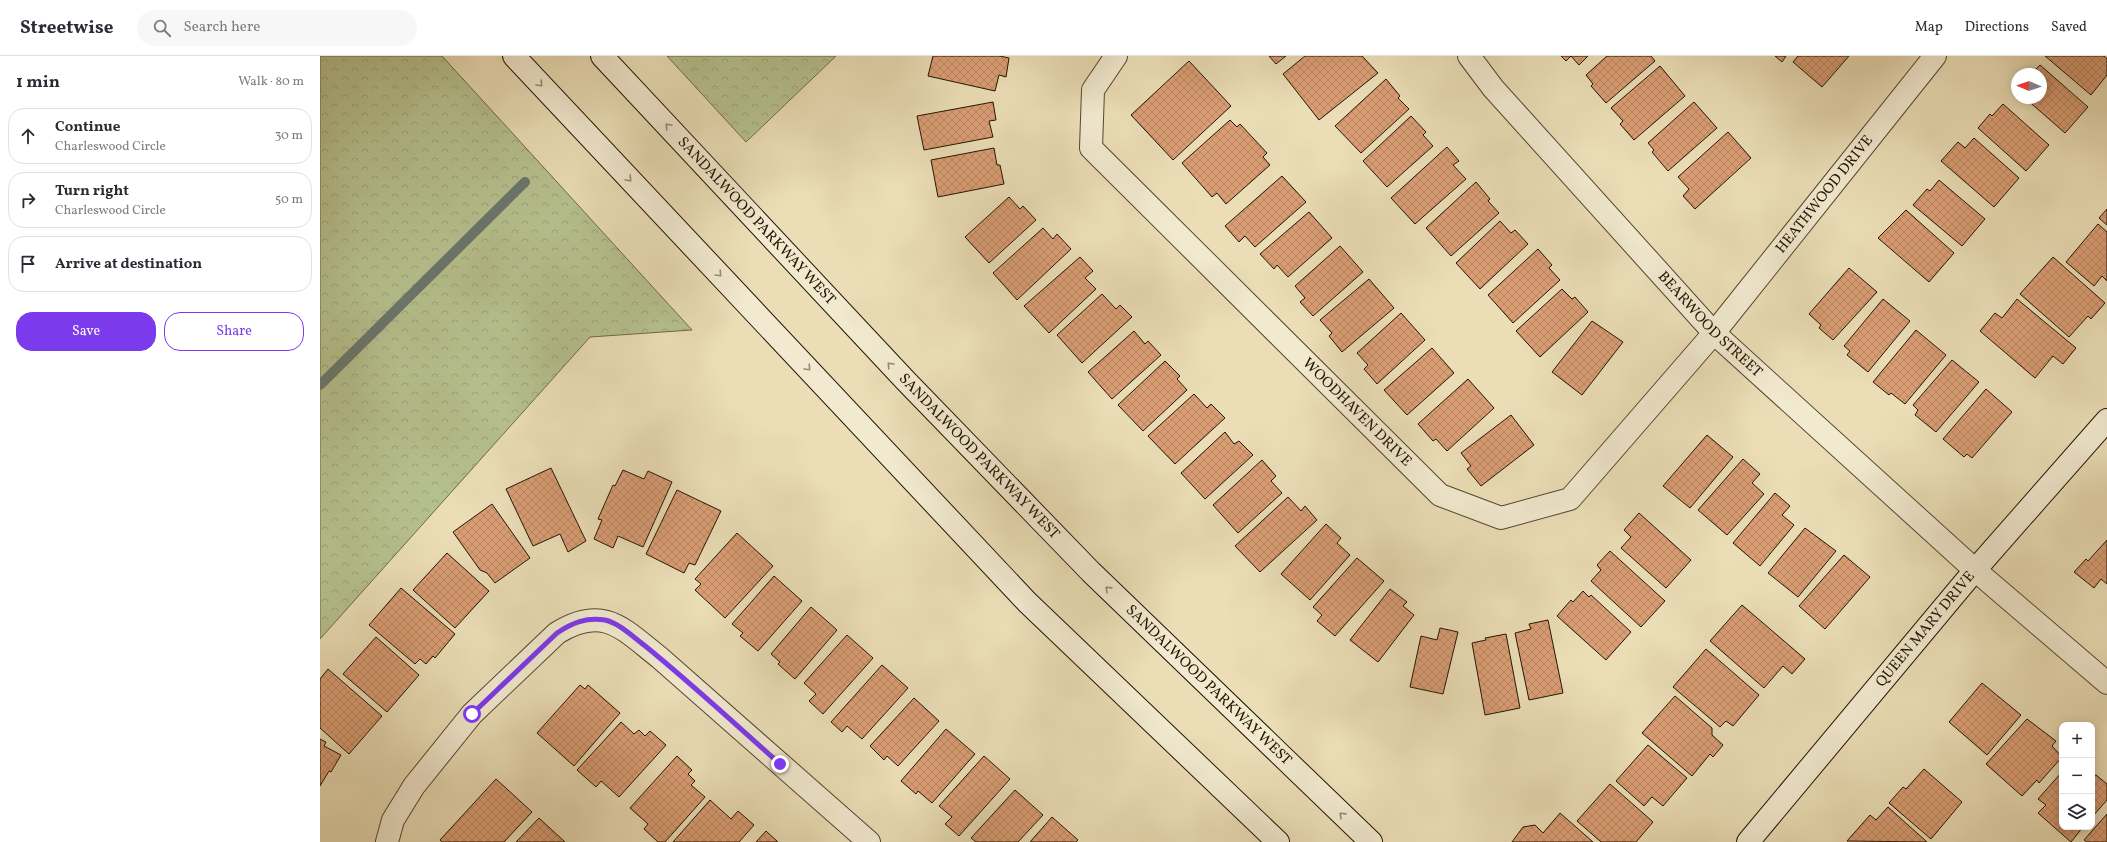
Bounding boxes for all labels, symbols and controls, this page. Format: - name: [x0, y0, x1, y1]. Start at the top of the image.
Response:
- search box: [137, 10, 417, 46]
- text: Streetwise: [20, 15, 113, 41]
- icon: search: [151, 17, 173, 39]
- text: Search here: [183, 17, 260, 38]
- text: Map: [1915, 18, 1943, 37]
- text: Directions: [1965, 18, 2029, 37]
- text: Saved: [2051, 18, 2087, 37]
- north arrow: [2011, 68, 2047, 104]
- text: 1 min: [16, 71, 60, 94]
- text: Walk · 80 m: [238, 73, 304, 91]
- one-way arrow: [535, 79, 543, 87]
- text: Continue: [55, 117, 120, 138]
- one-way arrow: [666, 124, 673, 131]
- icon: ahead: [17, 125, 39, 147]
- text: 30 m: [275, 127, 303, 145]
- street label: HEATHWOOD DRIVE: [1771, 131, 1878, 258]
- street label: SANDALWOOD PARKWAY WEST: [672, 132, 840, 310]
- text: Charleswood Circle: [55, 138, 166, 156]
- one-way arrow: [625, 174, 632, 182]
- text: Turn right: [55, 181, 129, 202]
- icon: right: [17, 189, 39, 211]
- text: 50 m: [275, 191, 303, 209]
- text: Charleswood Circle: [55, 202, 166, 220]
- icon: arrive: [17, 253, 39, 275]
- text: Arrive at destination: [55, 254, 202, 275]
- street label: BEARWOOD STREET: [1653, 267, 1767, 383]
- one-way arrow: [714, 269, 721, 277]
- button: Save: [16, 312, 156, 351]
- button: Share: [164, 312, 304, 351]
- street label: WOODHAVEN DRIVE: [1297, 353, 1416, 471]
- one-way arrow: [888, 362, 895, 370]
- one-way arrow: [803, 363, 811, 371]
- street label: SANDALWOOD PARKWAY WEST: [894, 369, 1064, 544]
- street label: QUEEN MARY DRIVE: [1871, 567, 1980, 692]
- one-way arrow: [1105, 586, 1113, 593]
- street label: SANDALWOOD PARKWAY WEST: [1121, 600, 1296, 770]
- route start: [463, 705, 481, 723]
- map controls: [2059, 722, 2095, 830]
- button: +: [2059, 722, 2095, 758]
- route end: [771, 755, 789, 773]
- button: −: [2059, 758, 2095, 794]
- button: layers: [2059, 794, 2095, 830]
- one-way arrow: [1339, 812, 1347, 820]

